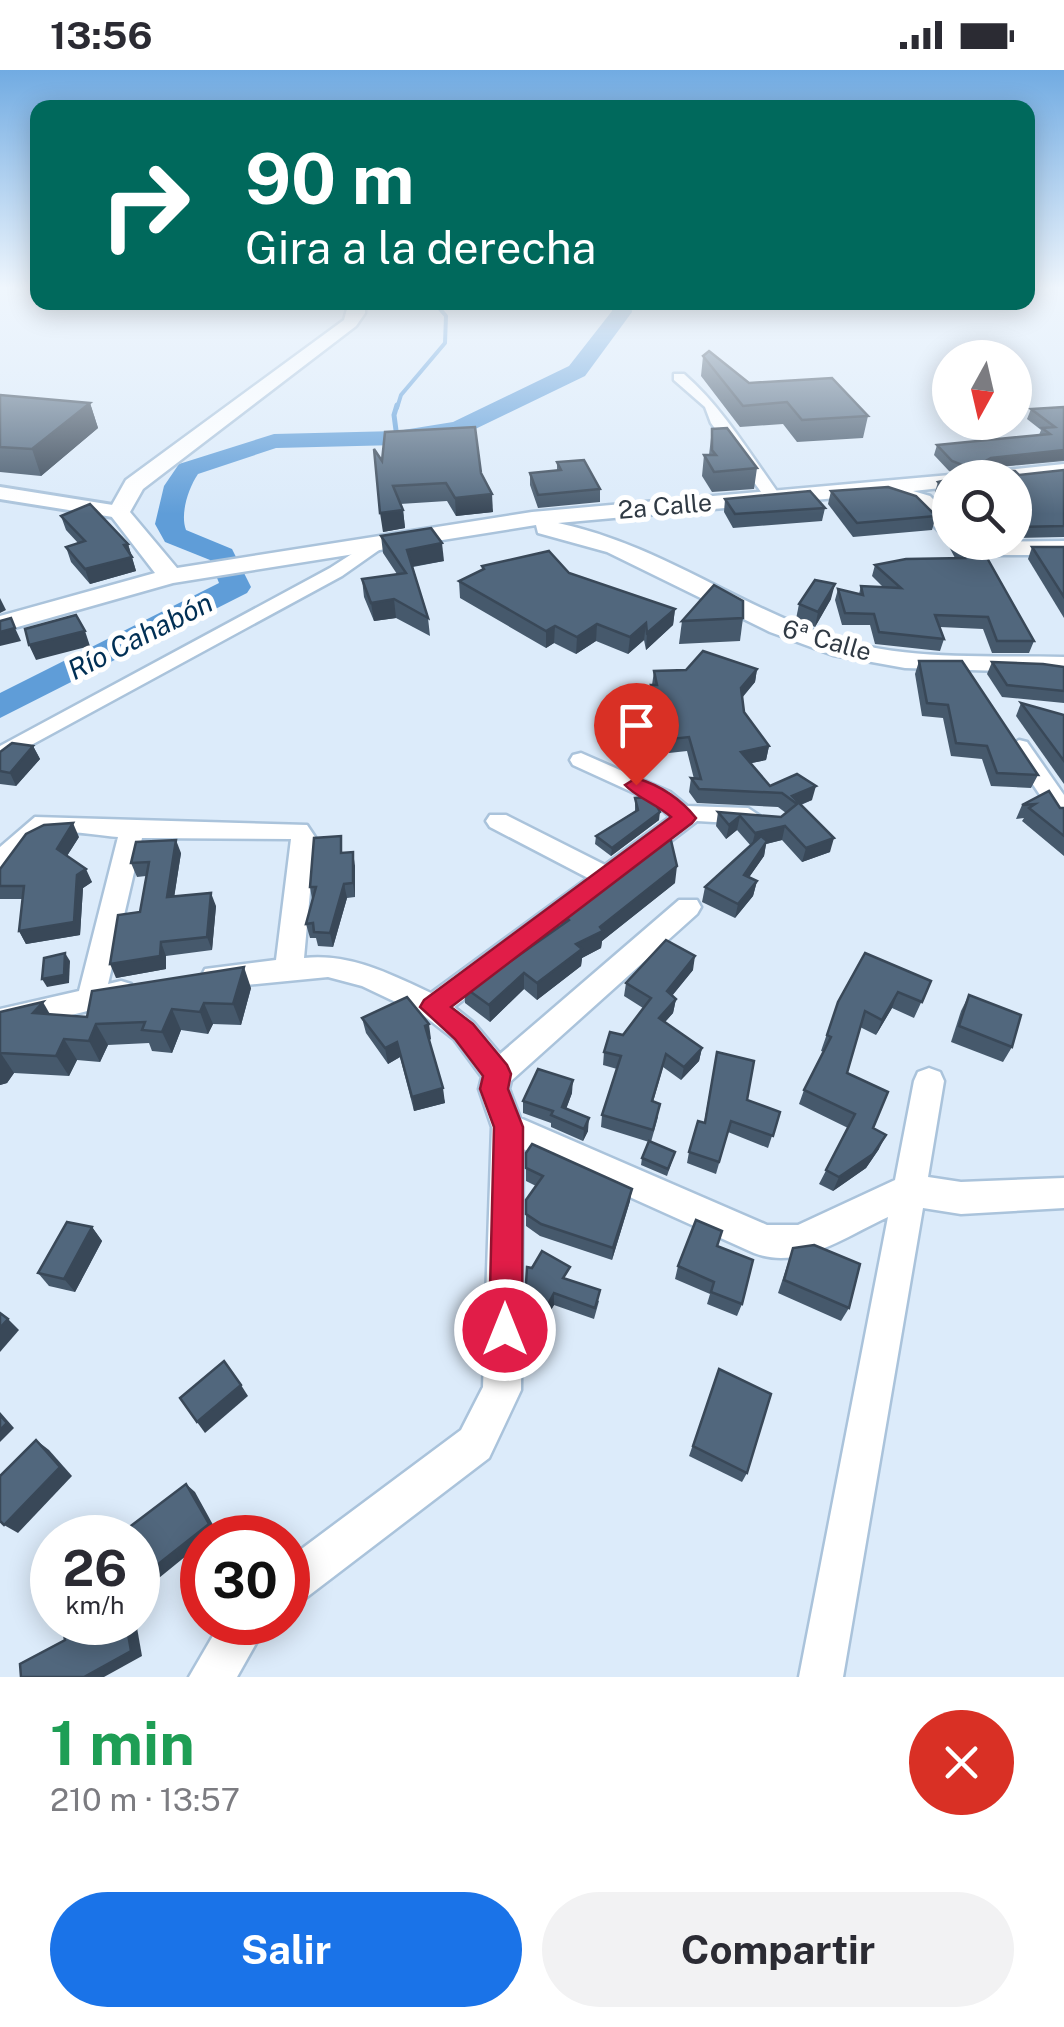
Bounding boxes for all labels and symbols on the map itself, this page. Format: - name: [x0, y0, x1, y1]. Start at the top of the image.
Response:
- north arrow: [932, 340, 1032, 440]
- street label: 2a Calle: [617, 487, 713, 525]
- water label: Río Cahabón: [62, 585, 218, 686]
- street label: 6ª Calle: [779, 613, 875, 667]
- pin: [594, 683, 679, 786]
- position arrow: [453, 1278, 557, 1382]
- speed limit sign: 30: [180, 1515, 310, 1645]

